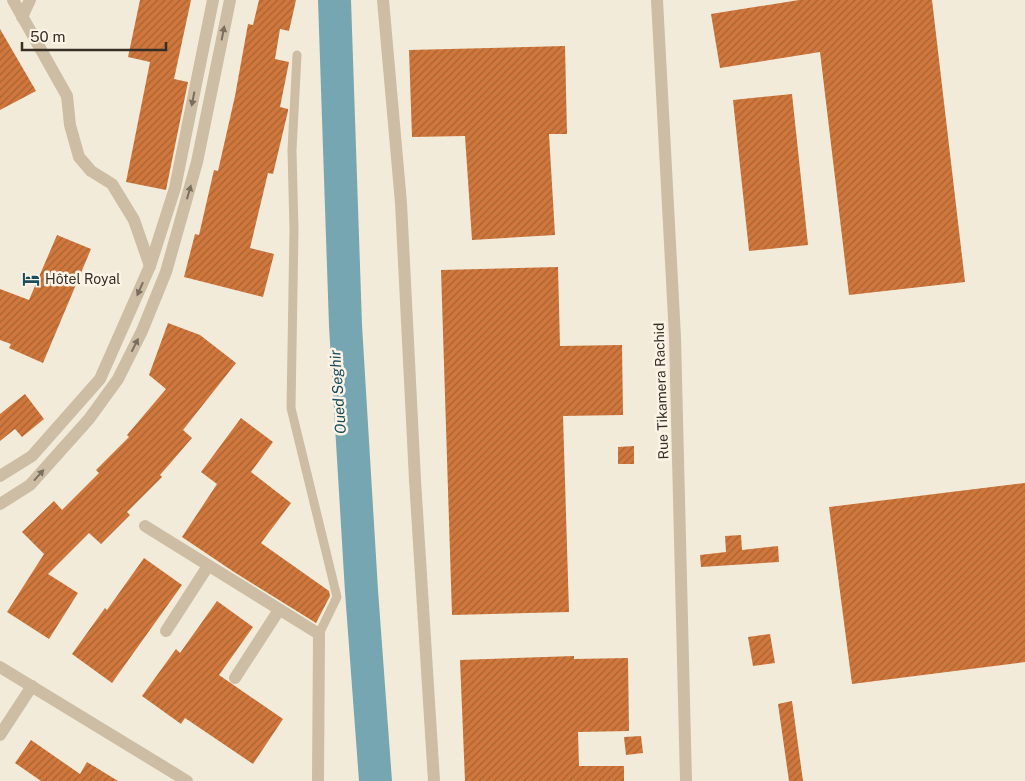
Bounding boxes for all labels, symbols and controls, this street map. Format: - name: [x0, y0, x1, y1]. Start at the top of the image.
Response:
- scale bar: [22, 20, 166, 52]
- one-way arrow: [219, 26, 227, 41]
- text: 50 m: [30, 28, 65, 45]
- one-way arrow: [189, 92, 197, 107]
- one-way arrow: [185, 185, 193, 200]
- hotel icon: Hôtel Royal: [21, 269, 41, 289]
- place label: Hôtel Royal: [45, 271, 120, 287]
- one-way arrow: [135, 282, 143, 296]
- street label: Rue Tikamera Rachid: [651, 322, 671, 460]
- one-way arrow: [131, 338, 139, 352]
- water label: Oued Seghir: [326, 349, 349, 435]
- one-way arrow: [33, 470, 45, 482]

